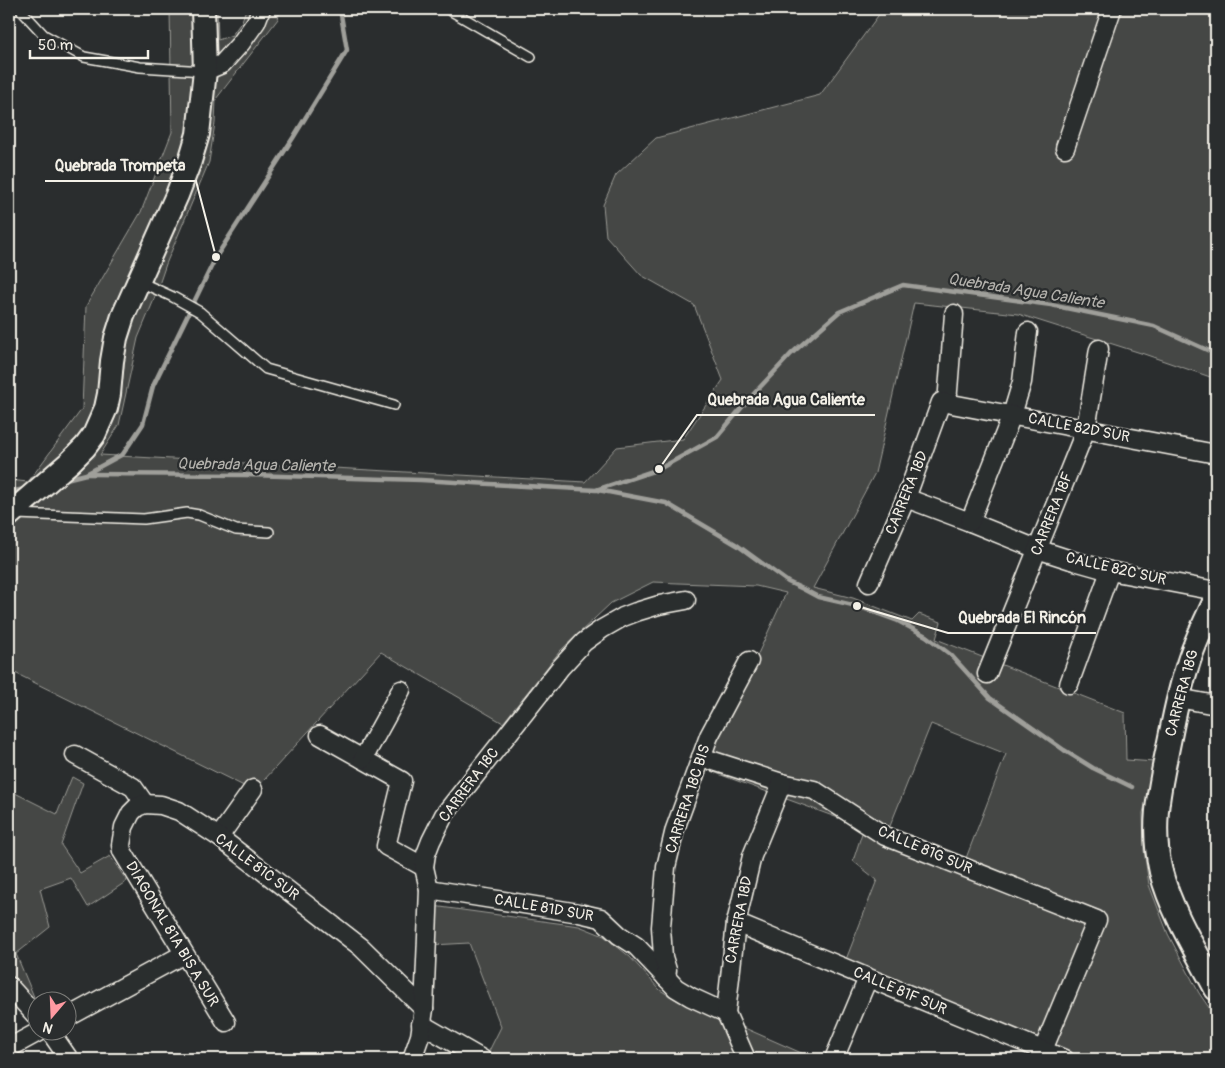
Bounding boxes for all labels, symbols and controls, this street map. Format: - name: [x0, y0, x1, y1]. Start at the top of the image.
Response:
- scale bar: [30, 28, 148, 60]
- text: 50 m: [38, 36, 73, 55]
- callout: Quebrada Trompeta: [45, 150, 196, 181]
- text: Quebrada Trompeta: [55, 156, 186, 176]
- water label: Quebrada Agua Caliente: [947, 269, 1107, 314]
- callout: Quebrada Agua Caliente: [697, 384, 875, 415]
- text: Quebrada Agua Caliente: [707, 390, 866, 410]
- street label: CALLE 82D SUR: [1027, 409, 1132, 447]
- street label: CARRERA 18D: [882, 448, 932, 538]
- water label: Quebrada Agua Caliente: [177, 454, 337, 476]
- street label: CARRERA 18F: [1027, 470, 1077, 558]
- street label: CALLE 82C SUR: [1064, 548, 1169, 590]
- callout: Quebrada El Rincón: [948, 602, 1096, 633]
- text: Quebrada El Rincón: [958, 608, 1086, 628]
- street label: CARRERA 18G: [1161, 647, 1203, 739]
- street label: CARRERA 18C BIS: [661, 742, 715, 856]
- street label: CARRERA 18C: [435, 744, 503, 826]
- street label: CALLE 81G SUR: [875, 822, 975, 879]
- street label: CALLE 81C SUR: [211, 829, 303, 905]
- street label: DIAGONAL 81A BIS A SUR: [121, 858, 223, 1010]
- street label: CARRERA 18D: [721, 875, 757, 965]
- street label: CALLE 81D SUR: [493, 890, 595, 926]
- street label: CALLE 81F SUR: [850, 963, 950, 1019]
- north arrow: [28, 990, 78, 1040]
- text: N: [41, 1018, 55, 1037]

